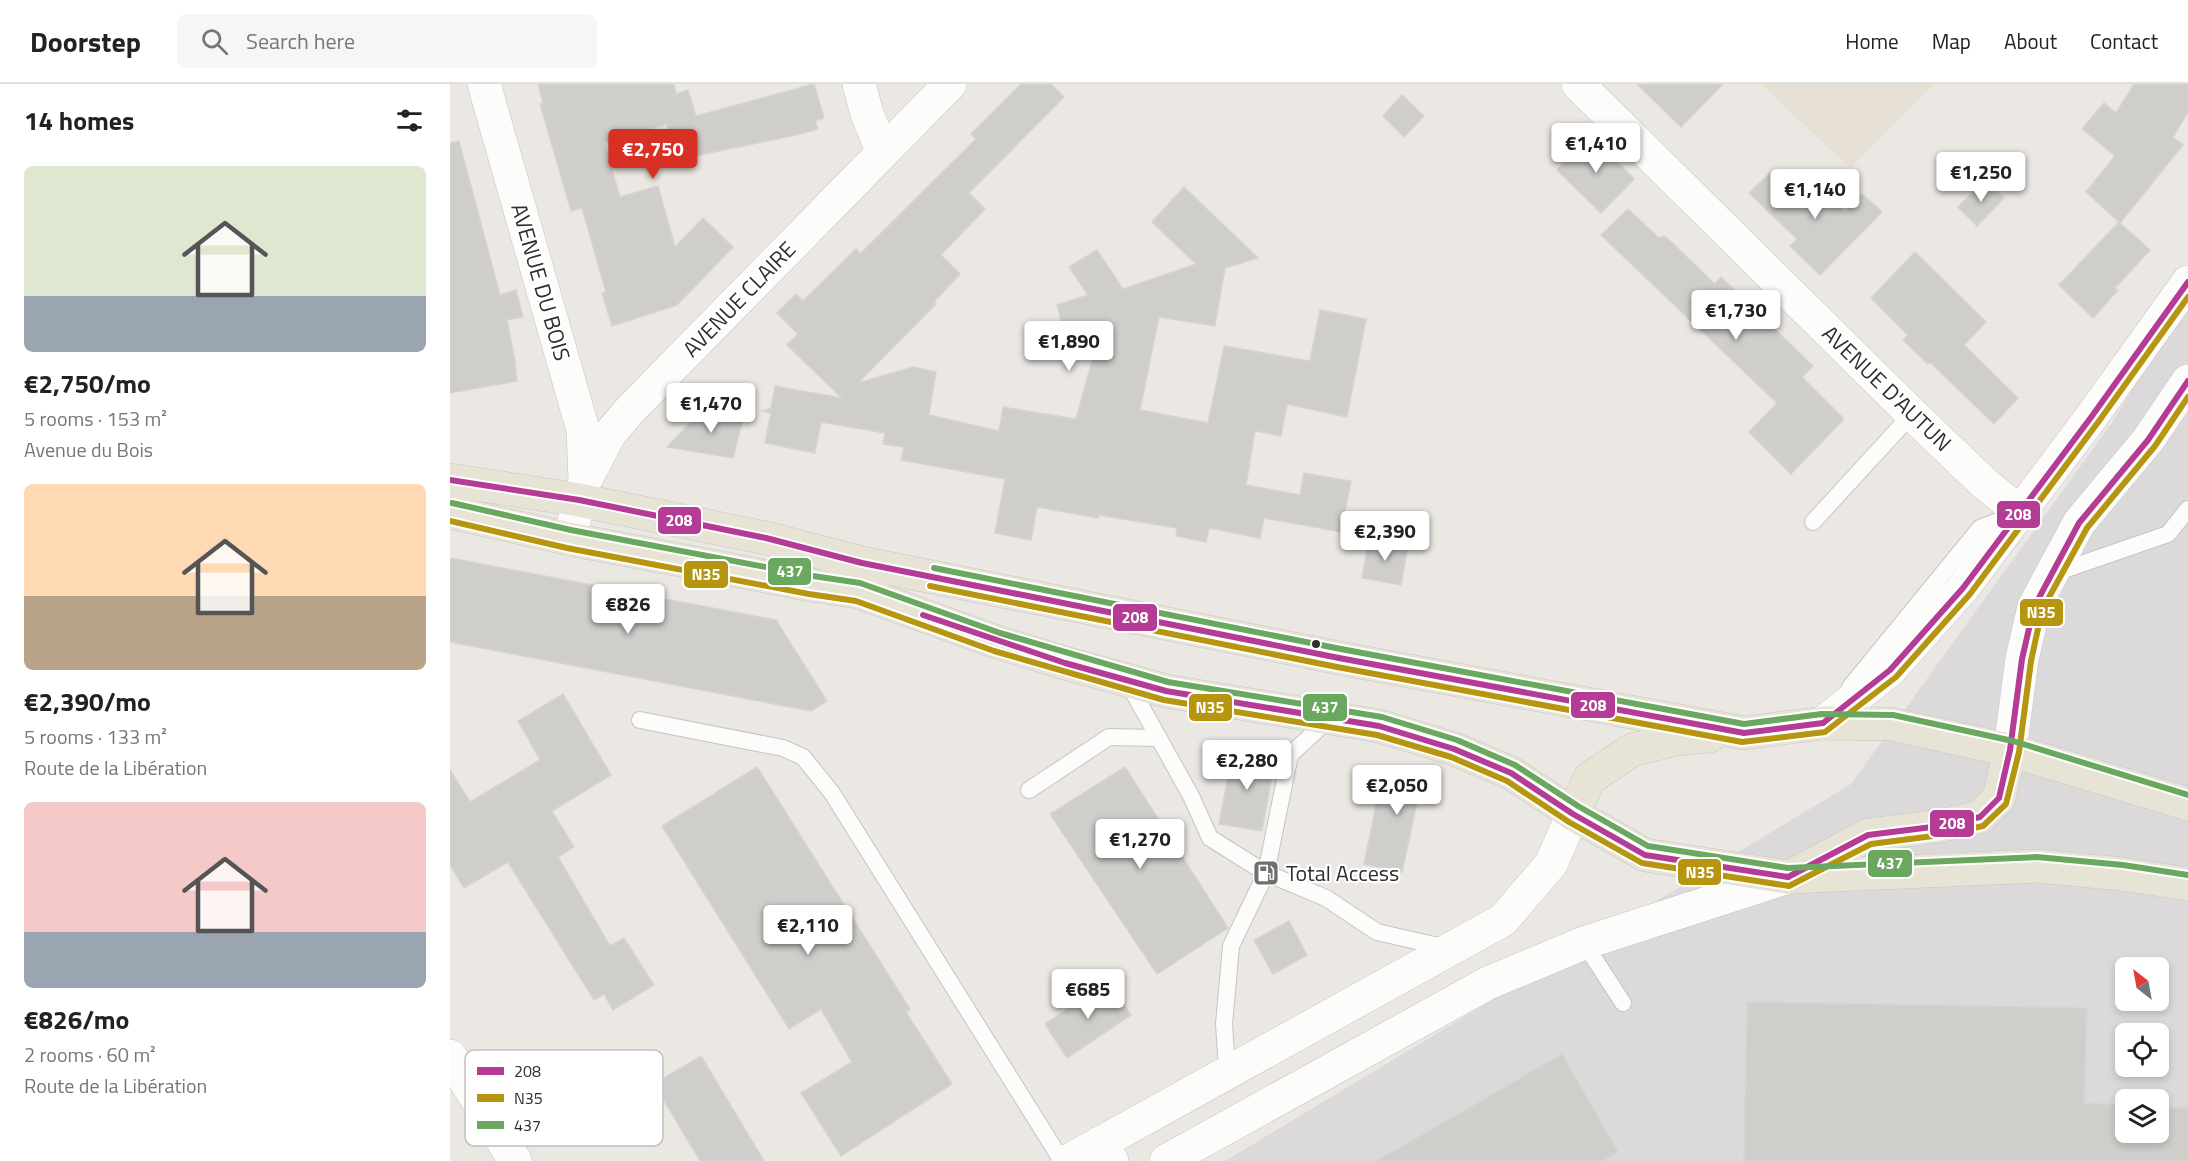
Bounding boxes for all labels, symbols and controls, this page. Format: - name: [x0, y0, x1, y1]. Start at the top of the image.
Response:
- search box: [177, 14, 597, 68]
- text: Doorstep: [30, 20, 141, 63]
- text: Search here: [246, 24, 355, 58]
- icon: search: [198, 25, 231, 58]
- text: Home: [1845, 25, 1899, 57]
- text: Map: [1932, 25, 1971, 57]
- text: About: [2004, 25, 2057, 57]
- text: Contact: [2090, 25, 2158, 57]
- text: 14 homes: [24, 101, 134, 140]
- icon: filters: [393, 104, 426, 137]
- pin: €1,410: [1547, 123, 1645, 174]
- text: €1,410: [1565, 127, 1627, 158]
- pin: €2,750: [604, 129, 702, 180]
- text: €2,750: [622, 133, 684, 164]
- pin: €1,250: [1932, 152, 2030, 203]
- text: €1,250: [1950, 156, 2012, 187]
- pin: €1,140: [1766, 169, 1864, 220]
- text: €1,140: [1784, 173, 1846, 204]
- street label: AVENUE DU BOIS: [502, 199, 580, 365]
- icon: home: [171, 205, 279, 313]
- street label: AVENUE CLAIRE: [675, 233, 803, 365]
- pin: €1,730: [1687, 290, 1785, 341]
- text: €1,730: [1705, 294, 1767, 325]
- street label: AVENUE D'AUTUN: [1814, 317, 1960, 459]
- pin: €1,890: [1020, 321, 1118, 372]
- text: €1,890: [1038, 325, 1100, 356]
- text: €2,750/mo: [24, 364, 151, 403]
- pin: €1,470: [662, 383, 760, 434]
- text: €1,470: [680, 387, 742, 418]
- text: 5 rooms · 153 m²: [24, 403, 167, 434]
- text: Avenue du Bois: [24, 434, 153, 465]
- line badge: 208: [1996, 500, 2041, 529]
- text: 208: [2005, 502, 2031, 526]
- line badge: 208: [657, 506, 702, 535]
- text: 208: [666, 508, 692, 532]
- pin: €2,390: [1336, 511, 1434, 562]
- text: €2,390: [1354, 515, 1416, 546]
- icon: home: [171, 523, 279, 631]
- line badge: 437: [767, 557, 812, 586]
- text: 437: [777, 559, 803, 583]
- line badge: N35: [683, 560, 729, 589]
- text: N35: [691, 562, 721, 586]
- pin: €826: [592, 584, 664, 635]
- text: €826: [606, 588, 650, 619]
- line badge: N35: [2019, 598, 2064, 627]
- text: N35: [2026, 600, 2056, 624]
- line badge: 208: [1112, 603, 1158, 632]
- text: 208: [1122, 605, 1148, 629]
- unlabelled marker: [1310, 638, 1322, 650]
- text: €2,390/mo: [24, 682, 151, 721]
- line badge: 208: [1570, 691, 1616, 719]
- line badge: N35: [1188, 693, 1233, 722]
- line badge: 437: [1302, 693, 1348, 722]
- text: 208: [1580, 693, 1606, 717]
- text: N35: [1195, 695, 1225, 719]
- text: 437: [1312, 695, 1338, 719]
- text: 5 rooms · 133 m²: [24, 721, 167, 752]
- pin: €2,280: [1198, 740, 1296, 791]
- text: €2,280: [1216, 744, 1278, 775]
- text: Route de la Libération: [24, 752, 207, 783]
- pin: €2,050: [1348, 765, 1446, 816]
- text: €2,050: [1366, 769, 1428, 800]
- line badge: 208: [1929, 809, 1975, 838]
- text: 208: [1939, 811, 1965, 835]
- pin: €1,270: [1091, 819, 1189, 870]
- text: €1,270: [1109, 823, 1171, 854]
- icon: home: [171, 841, 279, 949]
- line badge: 437: [1867, 849, 1913, 878]
- text: 437: [1877, 851, 1903, 875]
- place label: Total Access: [1286, 856, 1399, 890]
- fuel station icon: Total Access: [1251, 858, 1281, 888]
- line badge: N35: [1677, 858, 1722, 886]
- text: N35: [1685, 860, 1715, 884]
- pin: €2,110: [759, 905, 857, 956]
- text: €2,110: [777, 909, 839, 940]
- north arrow: [2115, 957, 2169, 1011]
- map controls: [2115, 957, 2169, 1143]
- pin: €685: [1052, 969, 1124, 1020]
- text: €685: [1066, 973, 1110, 1004]
- text: €826/mo: [24, 1000, 129, 1039]
- button: locate: [2115, 1023, 2169, 1077]
- text: 2 rooms · 60 m²: [24, 1039, 156, 1070]
- legend: [465, 1050, 663, 1146]
- text: 208: [514, 1059, 541, 1083]
- text: Route de la Libération: [24, 1070, 207, 1101]
- text: N35: [514, 1086, 543, 1110]
- button: layers: [2115, 1089, 2169, 1143]
- text: 437: [514, 1113, 541, 1137]

